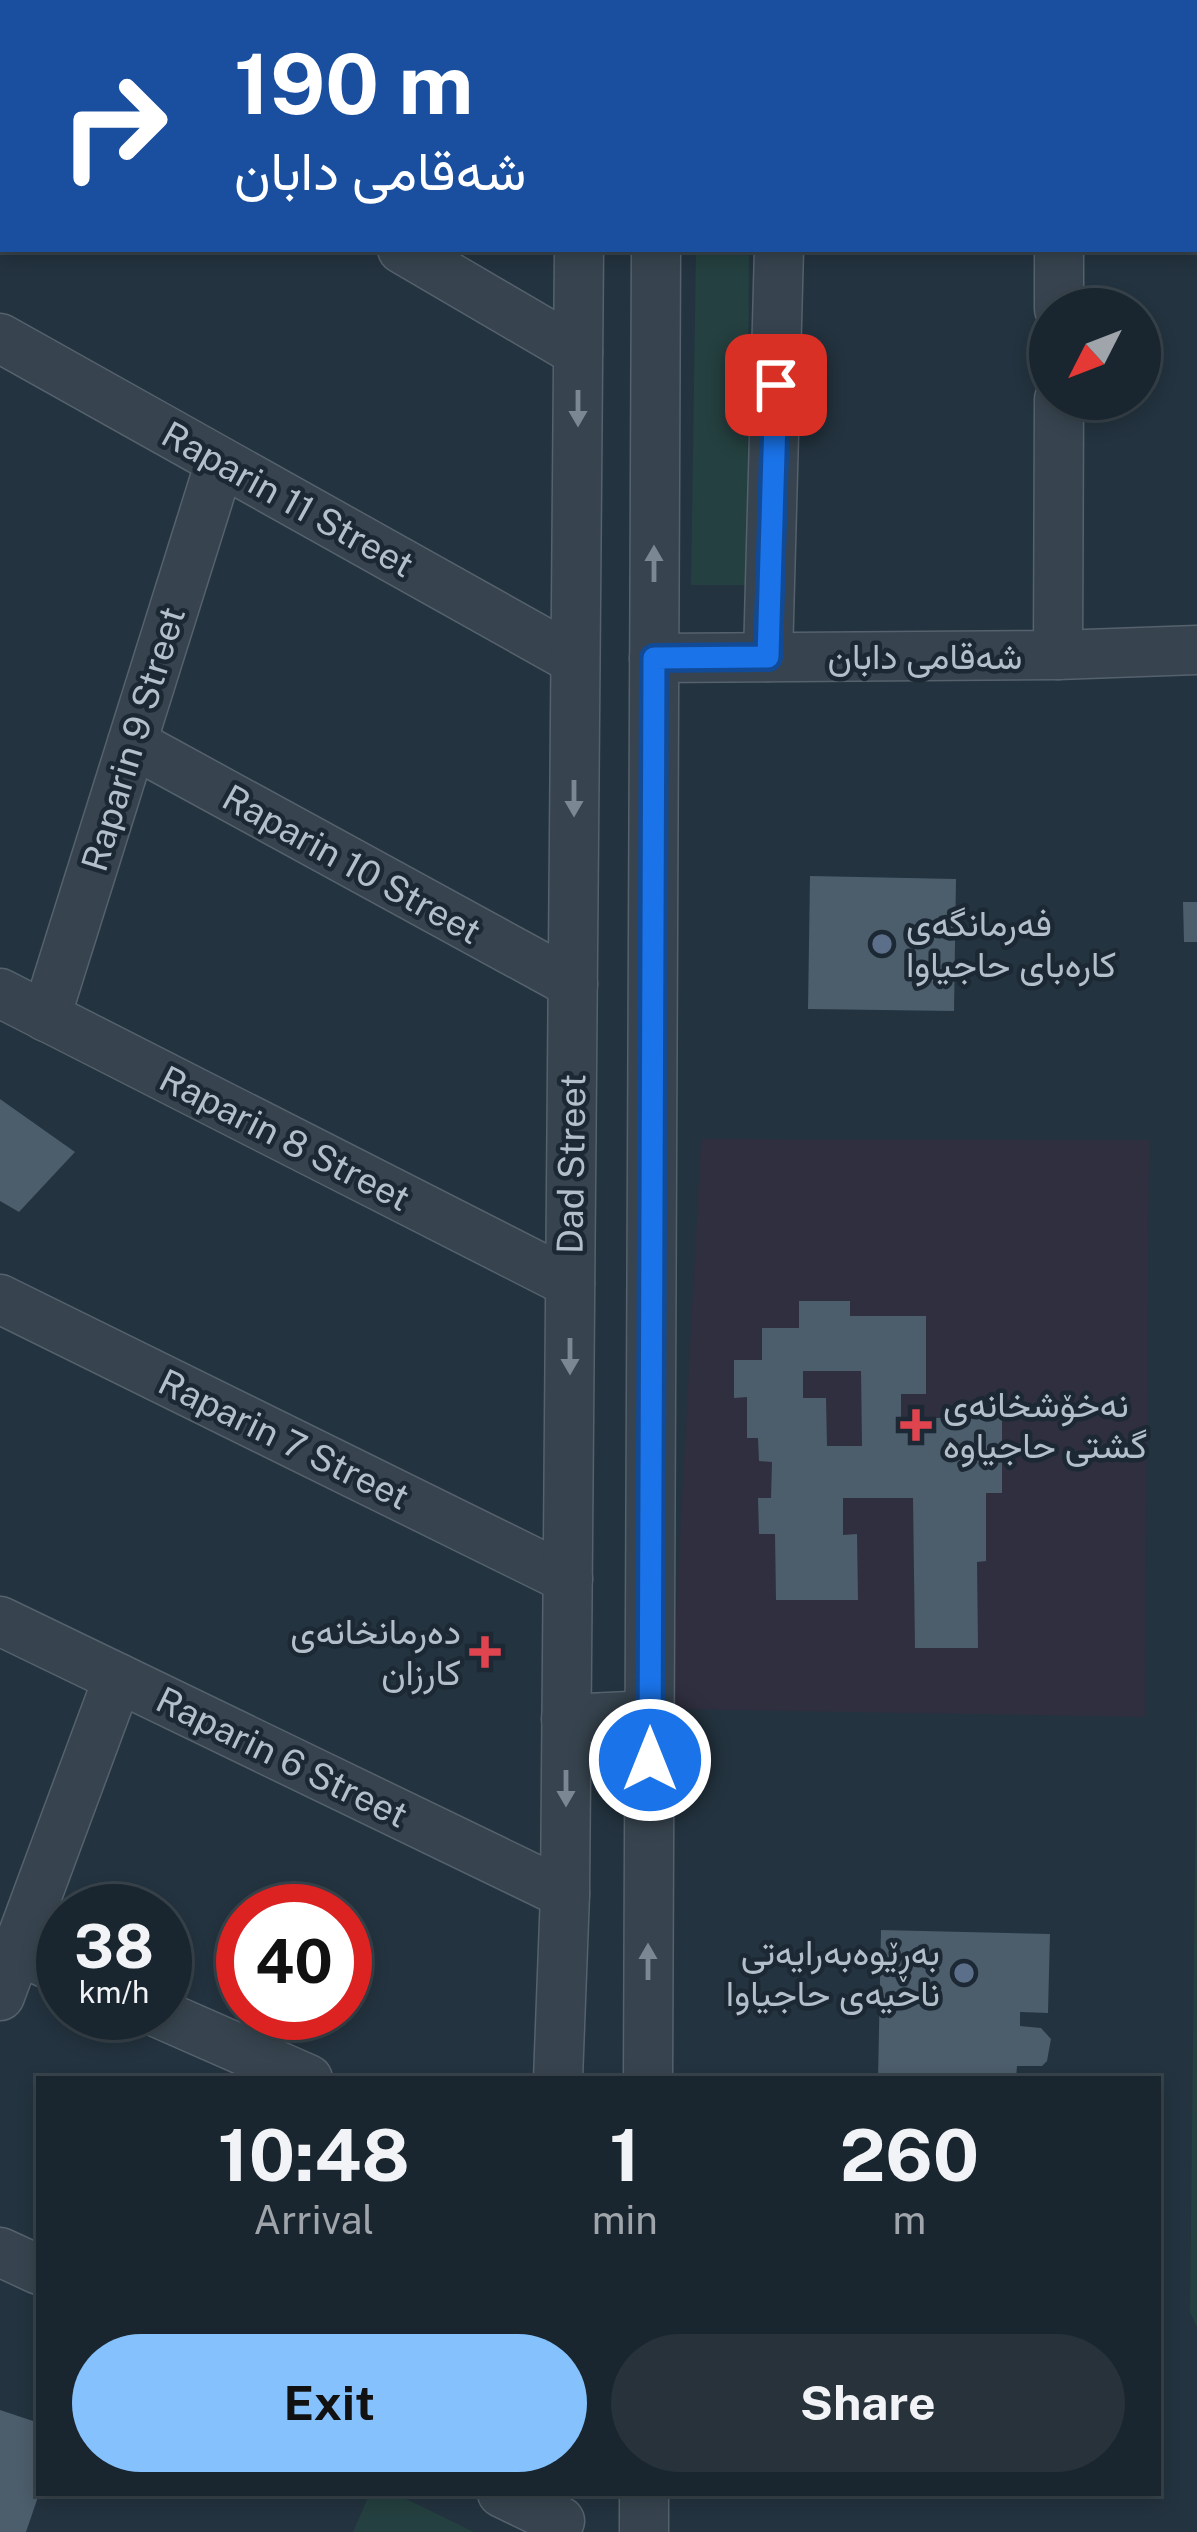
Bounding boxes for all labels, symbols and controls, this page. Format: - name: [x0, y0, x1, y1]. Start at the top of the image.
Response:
- text: 190 m: [234, 34, 473, 133]
- icon: right: [36, 48, 192, 204]
- text: شەقامی دابان: [234, 139, 526, 202]
- north arrow: [1029, 288, 1161, 420]
- map controls: [1029, 288, 1161, 420]
- pin: [725, 334, 827, 436]
- icon: arrive: [743, 352, 809, 418]
- one-way arrow: [568, 390, 587, 428]
- street label: Raparin 11 Street: [155, 413, 421, 585]
- one-way arrow: [644, 544, 664, 582]
- street label: Raparin 9 Street: [73, 602, 193, 876]
- street label: شەقامی دابان: [828, 635, 1022, 678]
- street label: Raparin 10 Street: [216, 776, 488, 952]
- one-way arrow: [565, 780, 584, 818]
- place label: فەرمانگەی کارەبای حاجیاوا: [906, 902, 1116, 987]
- marker: فەرمانگەی کارەبای حاجیاوا: [869, 931, 895, 957]
- street label: Raparin 8 Street: [153, 1057, 417, 1219]
- street label: Dad Street: [548, 1074, 594, 1254]
- one-way arrow: [560, 1338, 579, 1376]
- street label: Raparin 7 Street: [152, 1360, 416, 1518]
- place label: نەخۆشخانەی گشتی حاجیاوە: [943, 1383, 1147, 1468]
- marker: نەخۆشخانەی گشتی حاجیاوە: [900, 1409, 932, 1441]
- place label: دەرمانخانەی کارزان: [290, 1610, 461, 1695]
- marker: دەرمانخانەی کارزان: [472, 1639, 498, 1665]
- street label: Raparin 6 Street: [150, 1678, 414, 1836]
- position arrow: [587, 1697, 713, 1823]
- one-way arrow: [556, 1770, 576, 1808]
- speed limit sign: 40: [216, 1884, 372, 2040]
- text: 38: [74, 1911, 154, 1982]
- place label: بەڕێوەبەرایەتی ناحیەی حاجیاوا: [726, 1931, 940, 2016]
- one-way arrow: [639, 1942, 658, 1980]
- marker: بەڕێوەبەرایەتی ناحیەی حاجیاوا: [951, 1960, 977, 1986]
- text: km/h: [79, 1974, 149, 2010]
- text: 10:48: [218, 2113, 410, 2197]
- text: 1: [609, 2113, 640, 2197]
- text: 260: [840, 2113, 979, 2197]
- text: Arrival: [254, 2197, 374, 2243]
- text: min: [592, 2197, 658, 2243]
- text: m: [893, 2197, 926, 2243]
- button: Exit: [72, 2334, 587, 2472]
- button: Share: [611, 2334, 1125, 2472]

